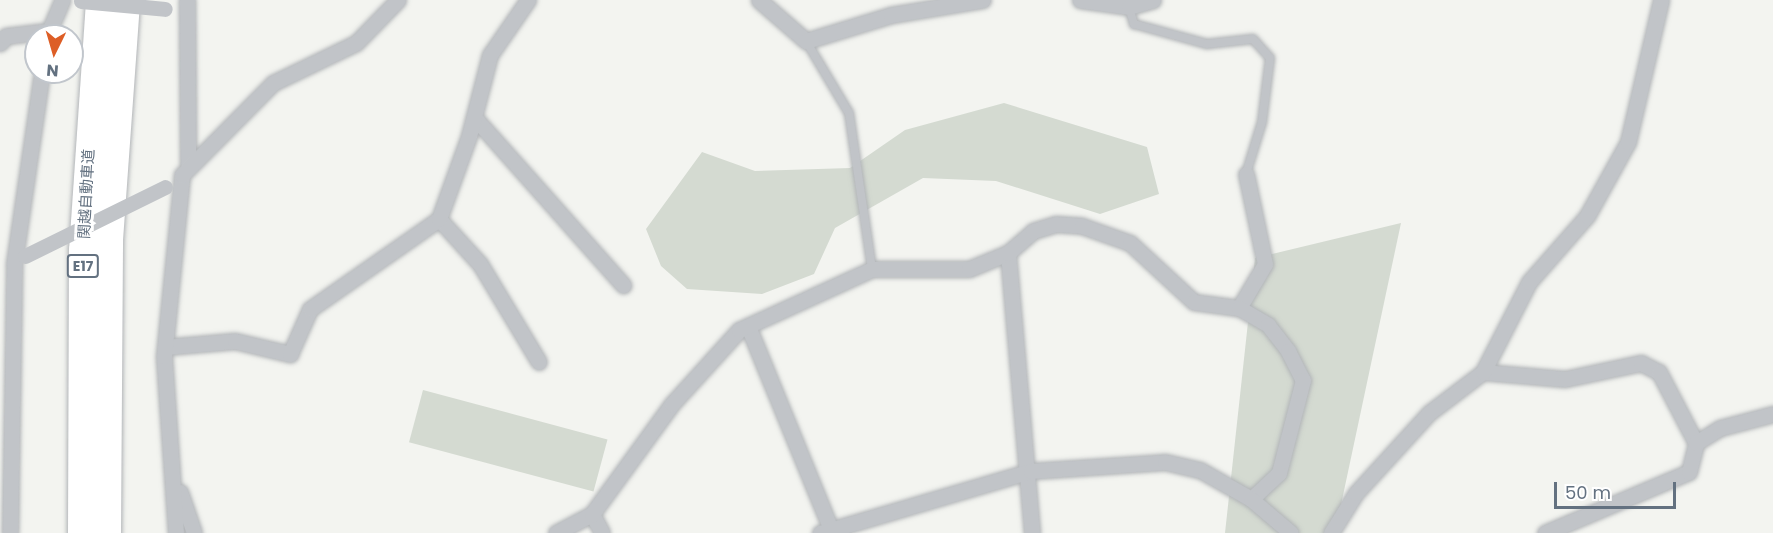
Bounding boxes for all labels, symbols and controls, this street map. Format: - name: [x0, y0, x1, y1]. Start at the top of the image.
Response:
- north arrow: [24, 24, 84, 84]
- text: N: [46, 58, 60, 82]
- street label: 関越自動車道: [75, 149, 97, 239]
- road number: E17: [66, 255, 100, 277]
- scale bar: [1557, 470, 1678, 508]
- text: 50 m: [1565, 480, 1611, 505]

